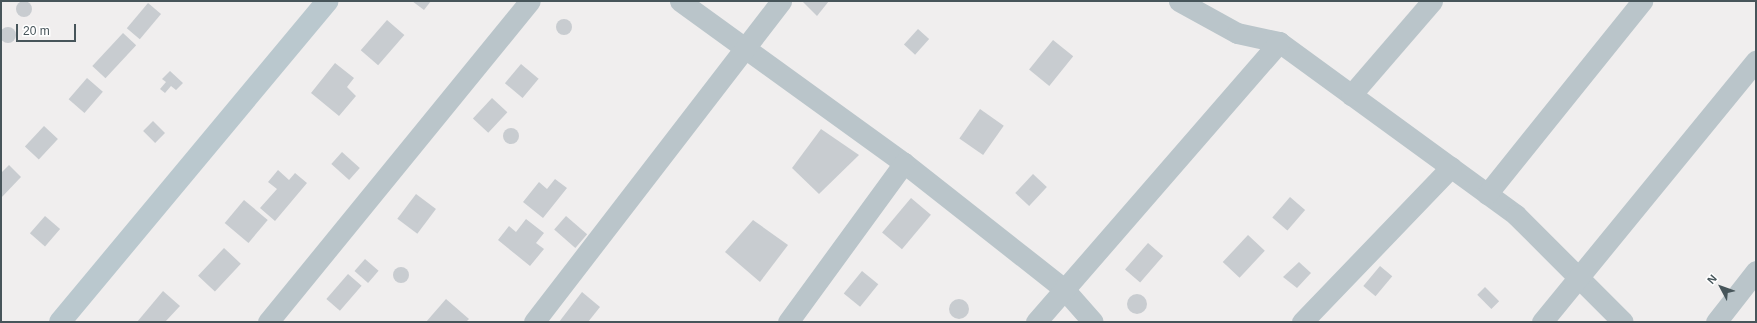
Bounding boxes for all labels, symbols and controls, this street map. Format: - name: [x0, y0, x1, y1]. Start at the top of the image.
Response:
- scale bar: [18, 16, 78, 42]
- text: 20 m: [23, 24, 50, 38]
- north arrow: [1701, 267, 1741, 307]
- text: N: [1705, 272, 1719, 286]

